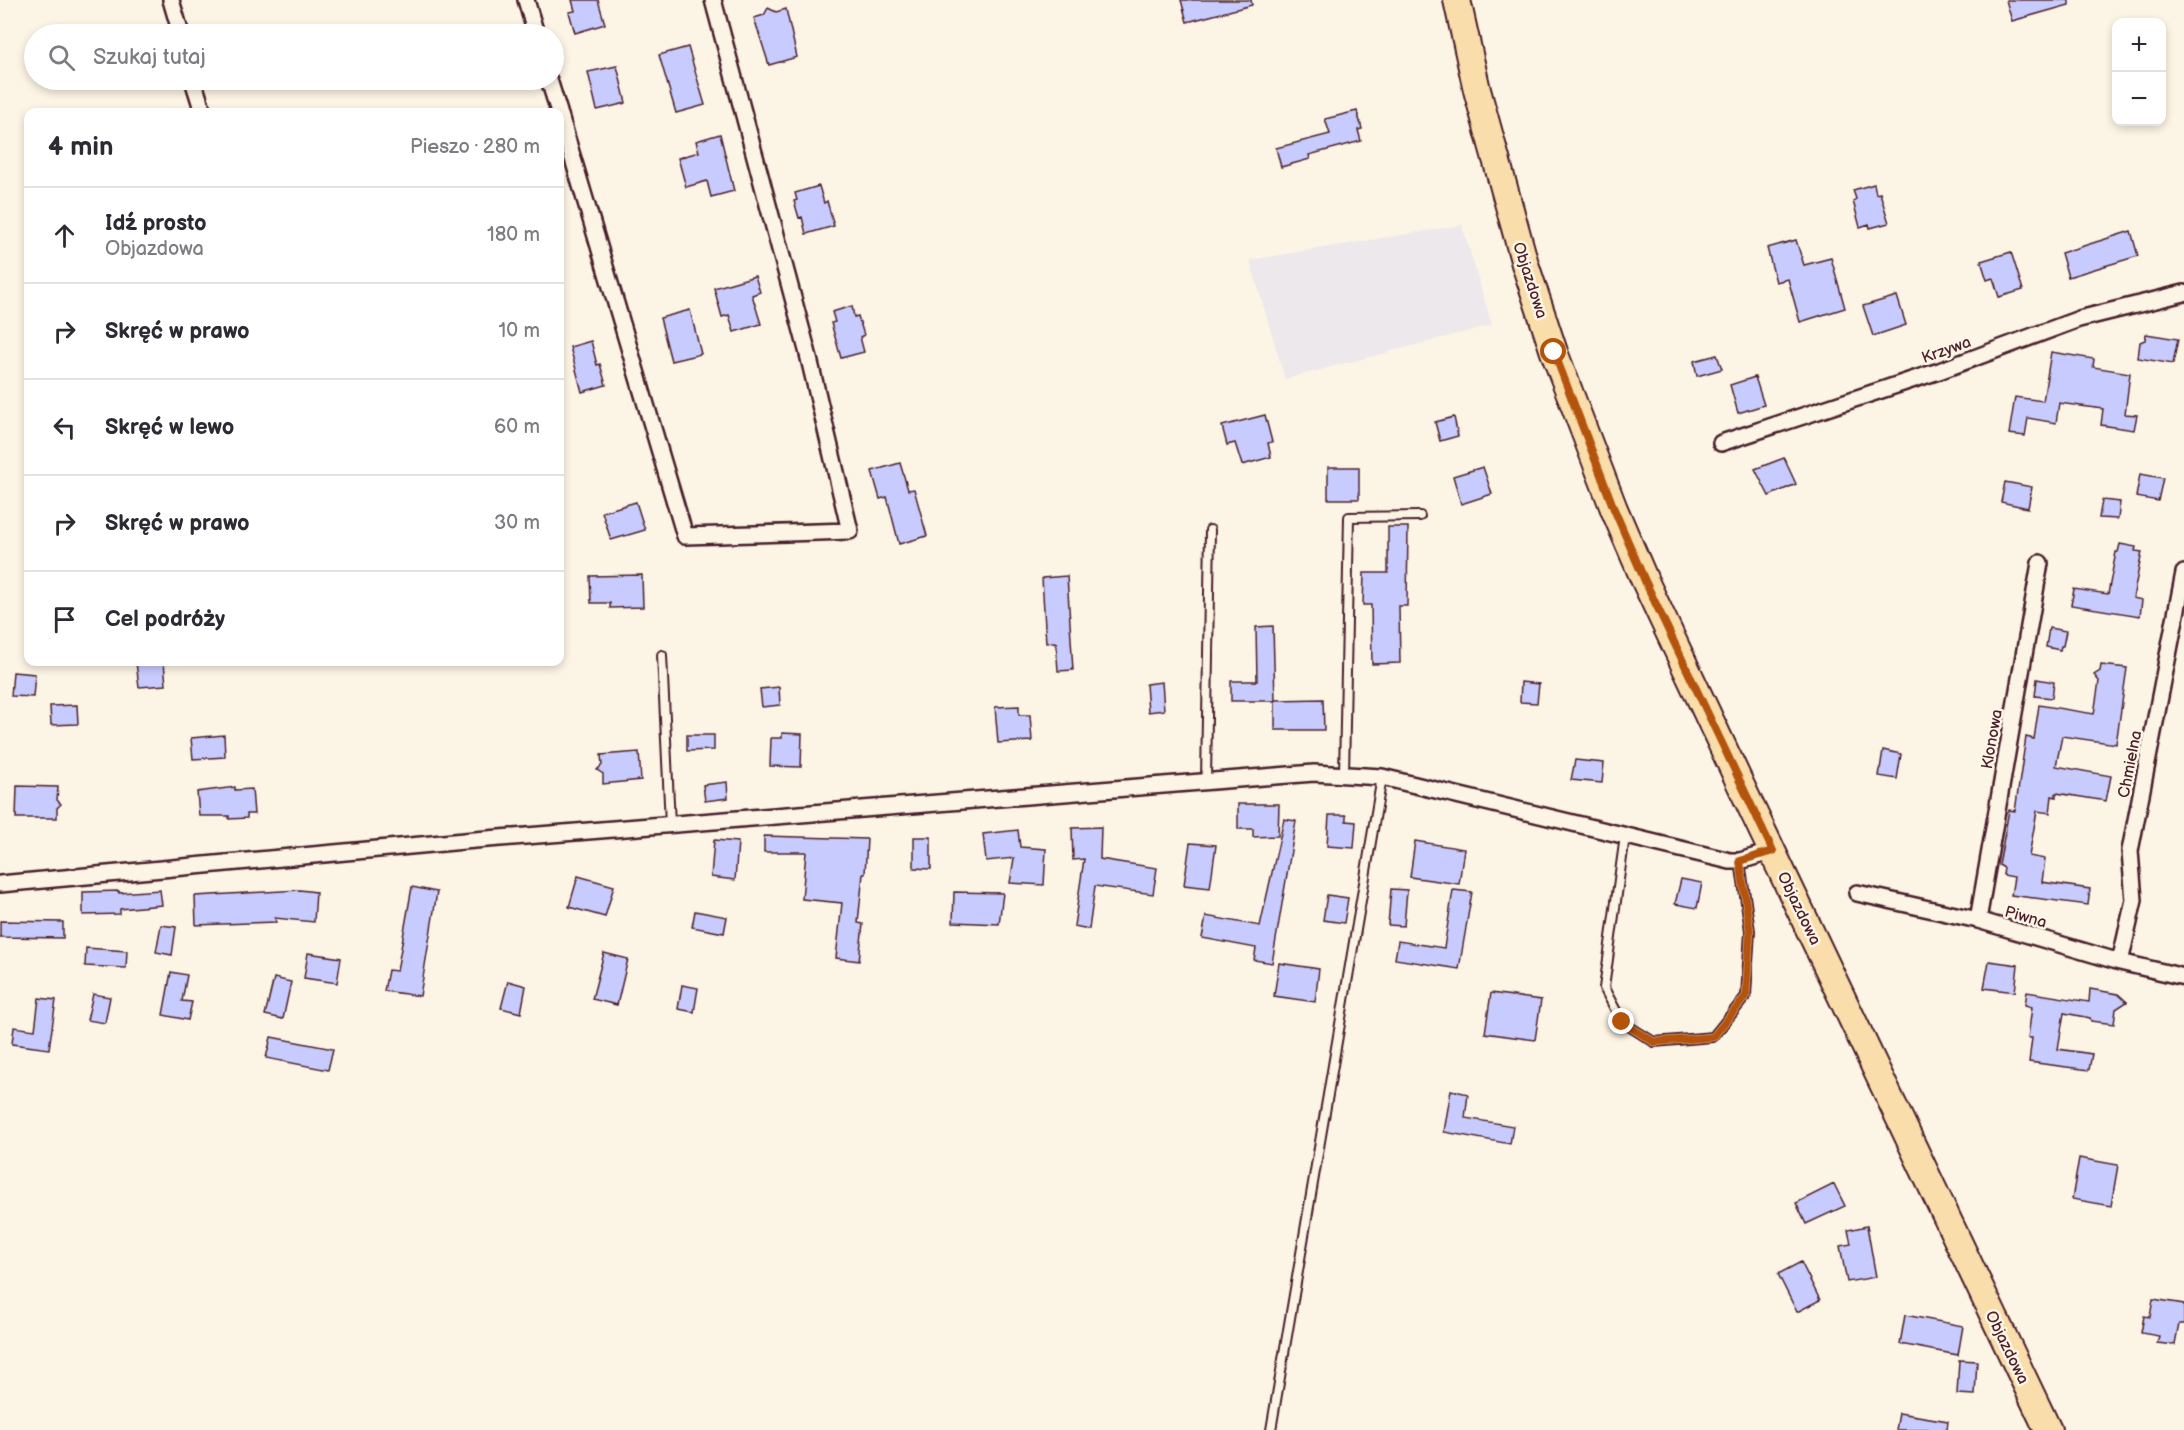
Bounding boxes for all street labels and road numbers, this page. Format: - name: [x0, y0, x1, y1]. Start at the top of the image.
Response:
- street label: Objazdowa: [1508, 240, 1551, 321]
- street label: Krzywa: [1919, 333, 1974, 368]
- street label: Klonowa: [1978, 708, 2007, 771]
- street label: Chmielna: [2115, 729, 2146, 800]
- street label: Objazdowa: [1773, 869, 1825, 948]
- street label: Piwna: [2002, 902, 2049, 932]
- street label: Objazdowa: [1981, 1308, 2033, 1387]

